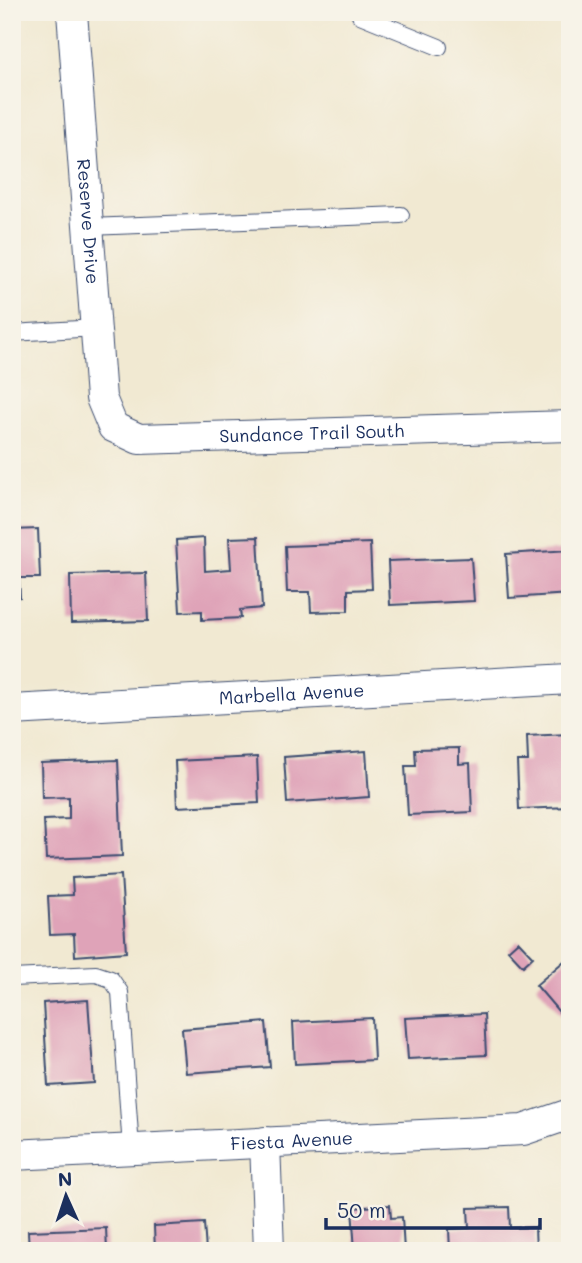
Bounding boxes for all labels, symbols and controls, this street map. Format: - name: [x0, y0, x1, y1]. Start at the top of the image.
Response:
- street label: Reserve Drive: [72, 158, 105, 285]
- street label: Sundance Trail South: [219, 418, 405, 448]
- street label: Marbella Avenue: [218, 677, 365, 709]
- street label: Fiesta Avenue: [230, 1125, 353, 1155]
- north arrow: [32, 1162, 102, 1232]
- text: N: [57, 1166, 73, 1191]
- scale bar: [326, 1186, 540, 1230]
- text: 50 m: [337, 1196, 386, 1223]

